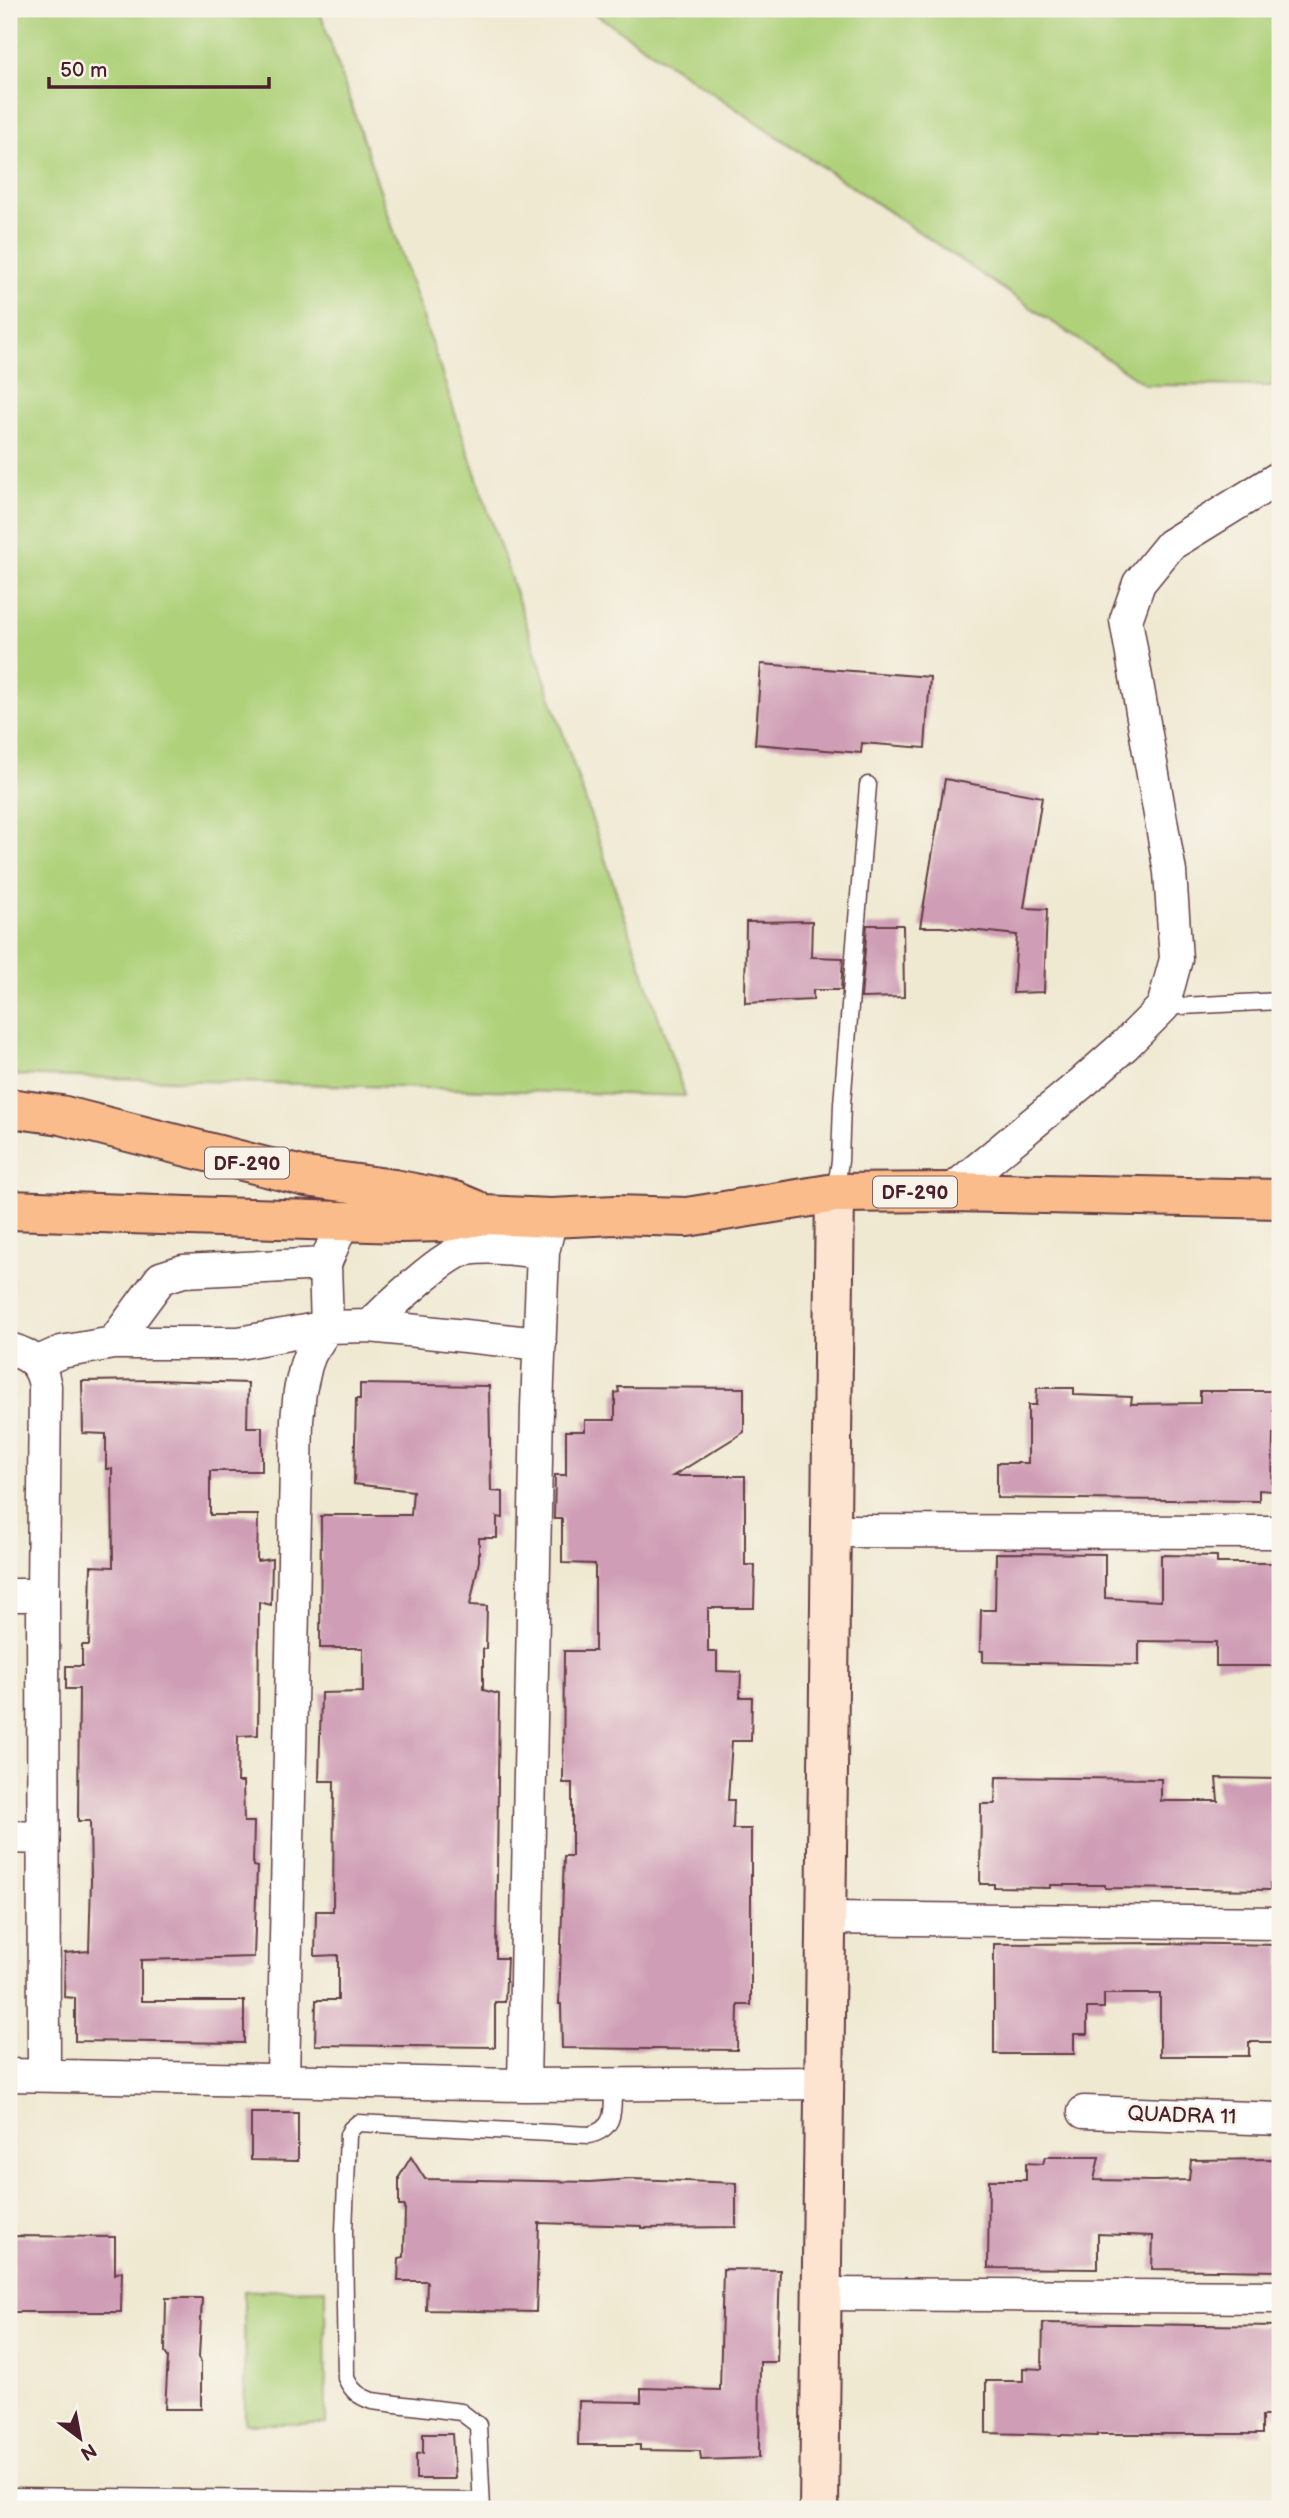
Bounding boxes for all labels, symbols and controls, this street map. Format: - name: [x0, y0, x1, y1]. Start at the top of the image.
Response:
- scale bar: [49, 46, 270, 90]
- text: 50 m: [60, 58, 107, 83]
- road number: DF-290: [205, 1148, 289, 1178]
- road number: DF-290: [873, 1176, 957, 1208]
- street label: QUADRA 11: [1127, 2101, 1237, 2130]
- north arrow: [46, 2402, 116, 2472]
- text: N: [76, 2438, 100, 2465]

